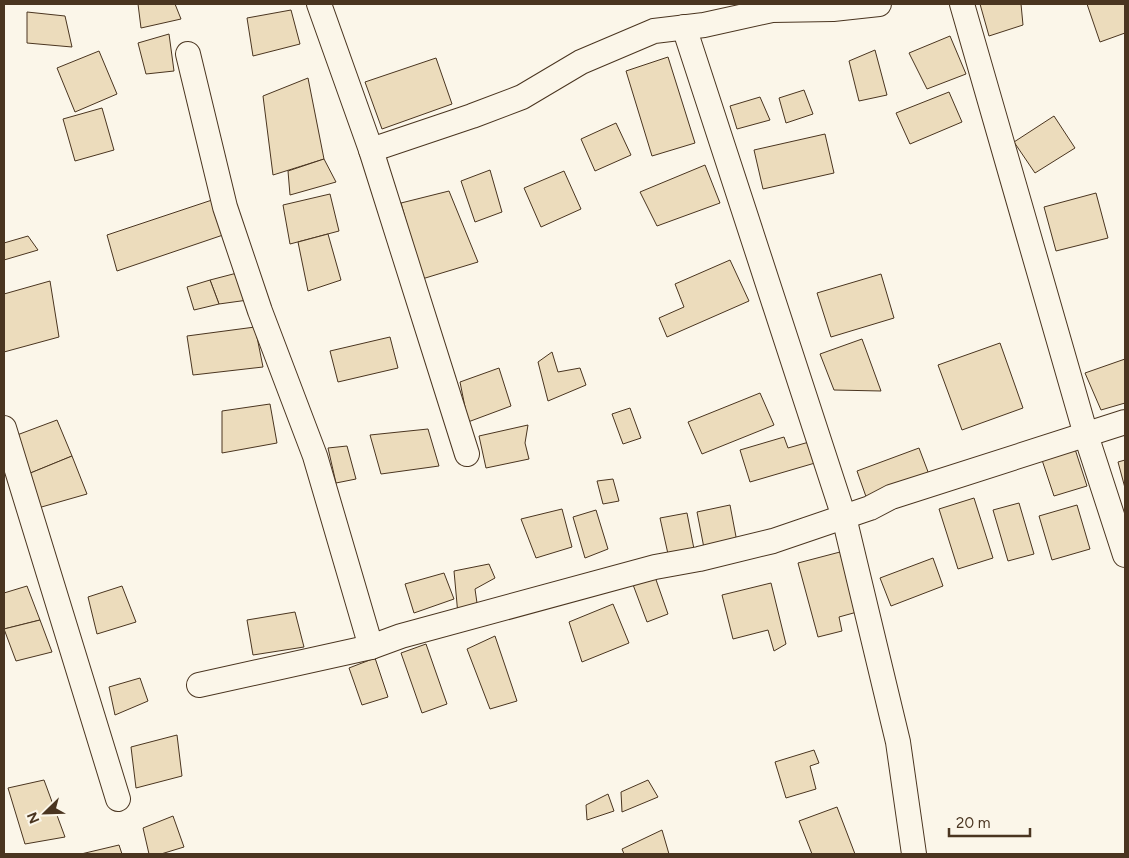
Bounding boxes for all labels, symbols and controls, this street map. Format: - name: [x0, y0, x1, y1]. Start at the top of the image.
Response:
- north arrow: [20, 788, 70, 838]
- scale bar: [949, 806, 1030, 838]
- text: N: [24, 810, 43, 826]
- text: 20 m: [956, 814, 990, 832]

